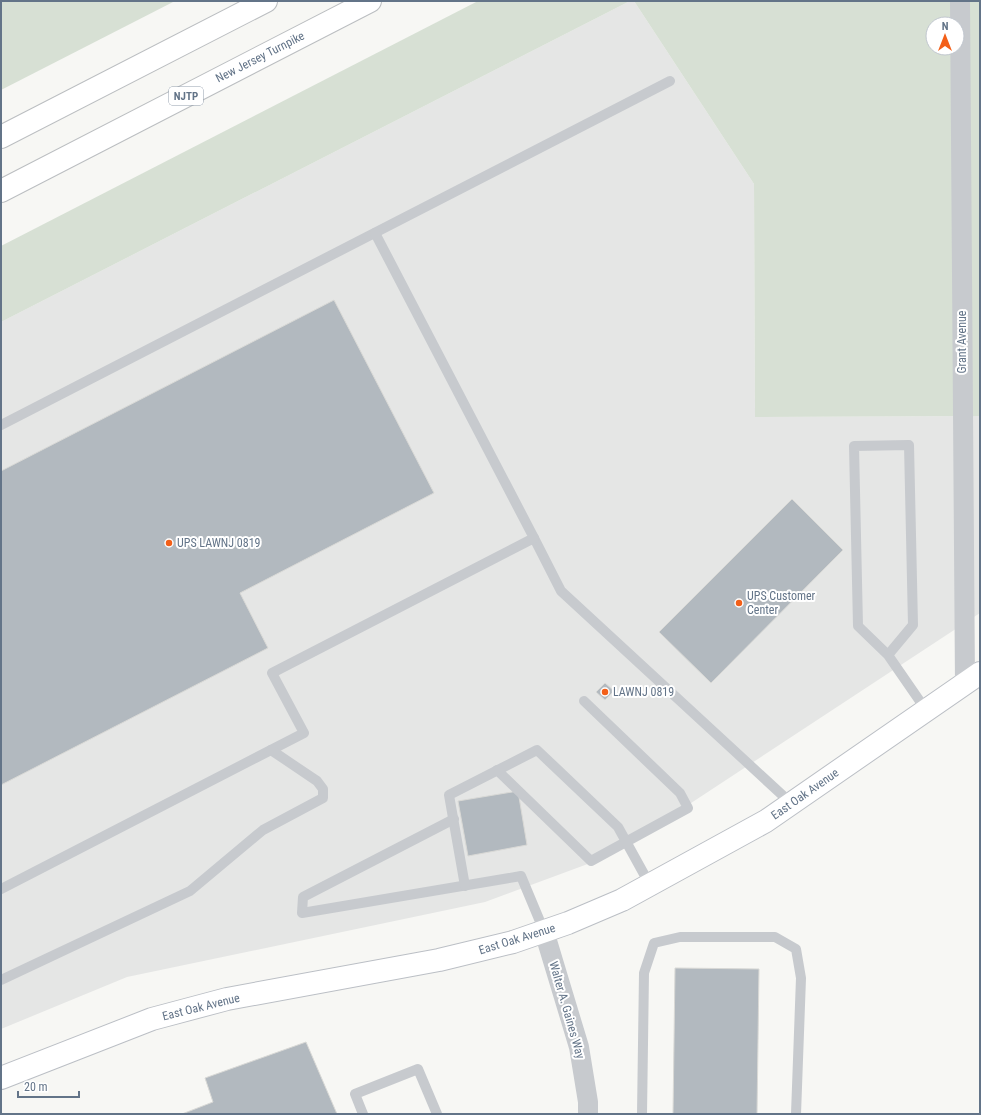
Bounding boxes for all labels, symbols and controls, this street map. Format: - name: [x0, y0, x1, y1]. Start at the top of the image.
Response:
- north arrow: [925, 16, 965, 56]
- text: N: [942, 20, 949, 33]
- street label: New Jersey Turnpike: [213, 28, 307, 85]
- road number: NJTP: [169, 87, 203, 105]
- street label: Grant Avenue: [955, 310, 969, 373]
- place label: UPS LAWNJ 0819: [177, 536, 261, 550]
- marker: UPS LAWNJ 0819: [164, 538, 174, 548]
- place label: UPS Customer Center: [747, 589, 816, 617]
- marker: UPS Customer Center: [734, 598, 744, 608]
- place label: LAWNJ 0819: [613, 685, 674, 699]
- marker: LAWNJ 0819: [600, 687, 610, 697]
- street label: East Oak Avenue: [769, 765, 842, 822]
- street label: East Oak Avenue: [477, 921, 557, 957]
- street label: Walter A. Gaines Way: [546, 960, 588, 1060]
- street label: East Oak Avenue: [161, 991, 241, 1023]
- scale bar: [18, 1073, 79, 1099]
- text: 20 m: [24, 1080, 48, 1094]

